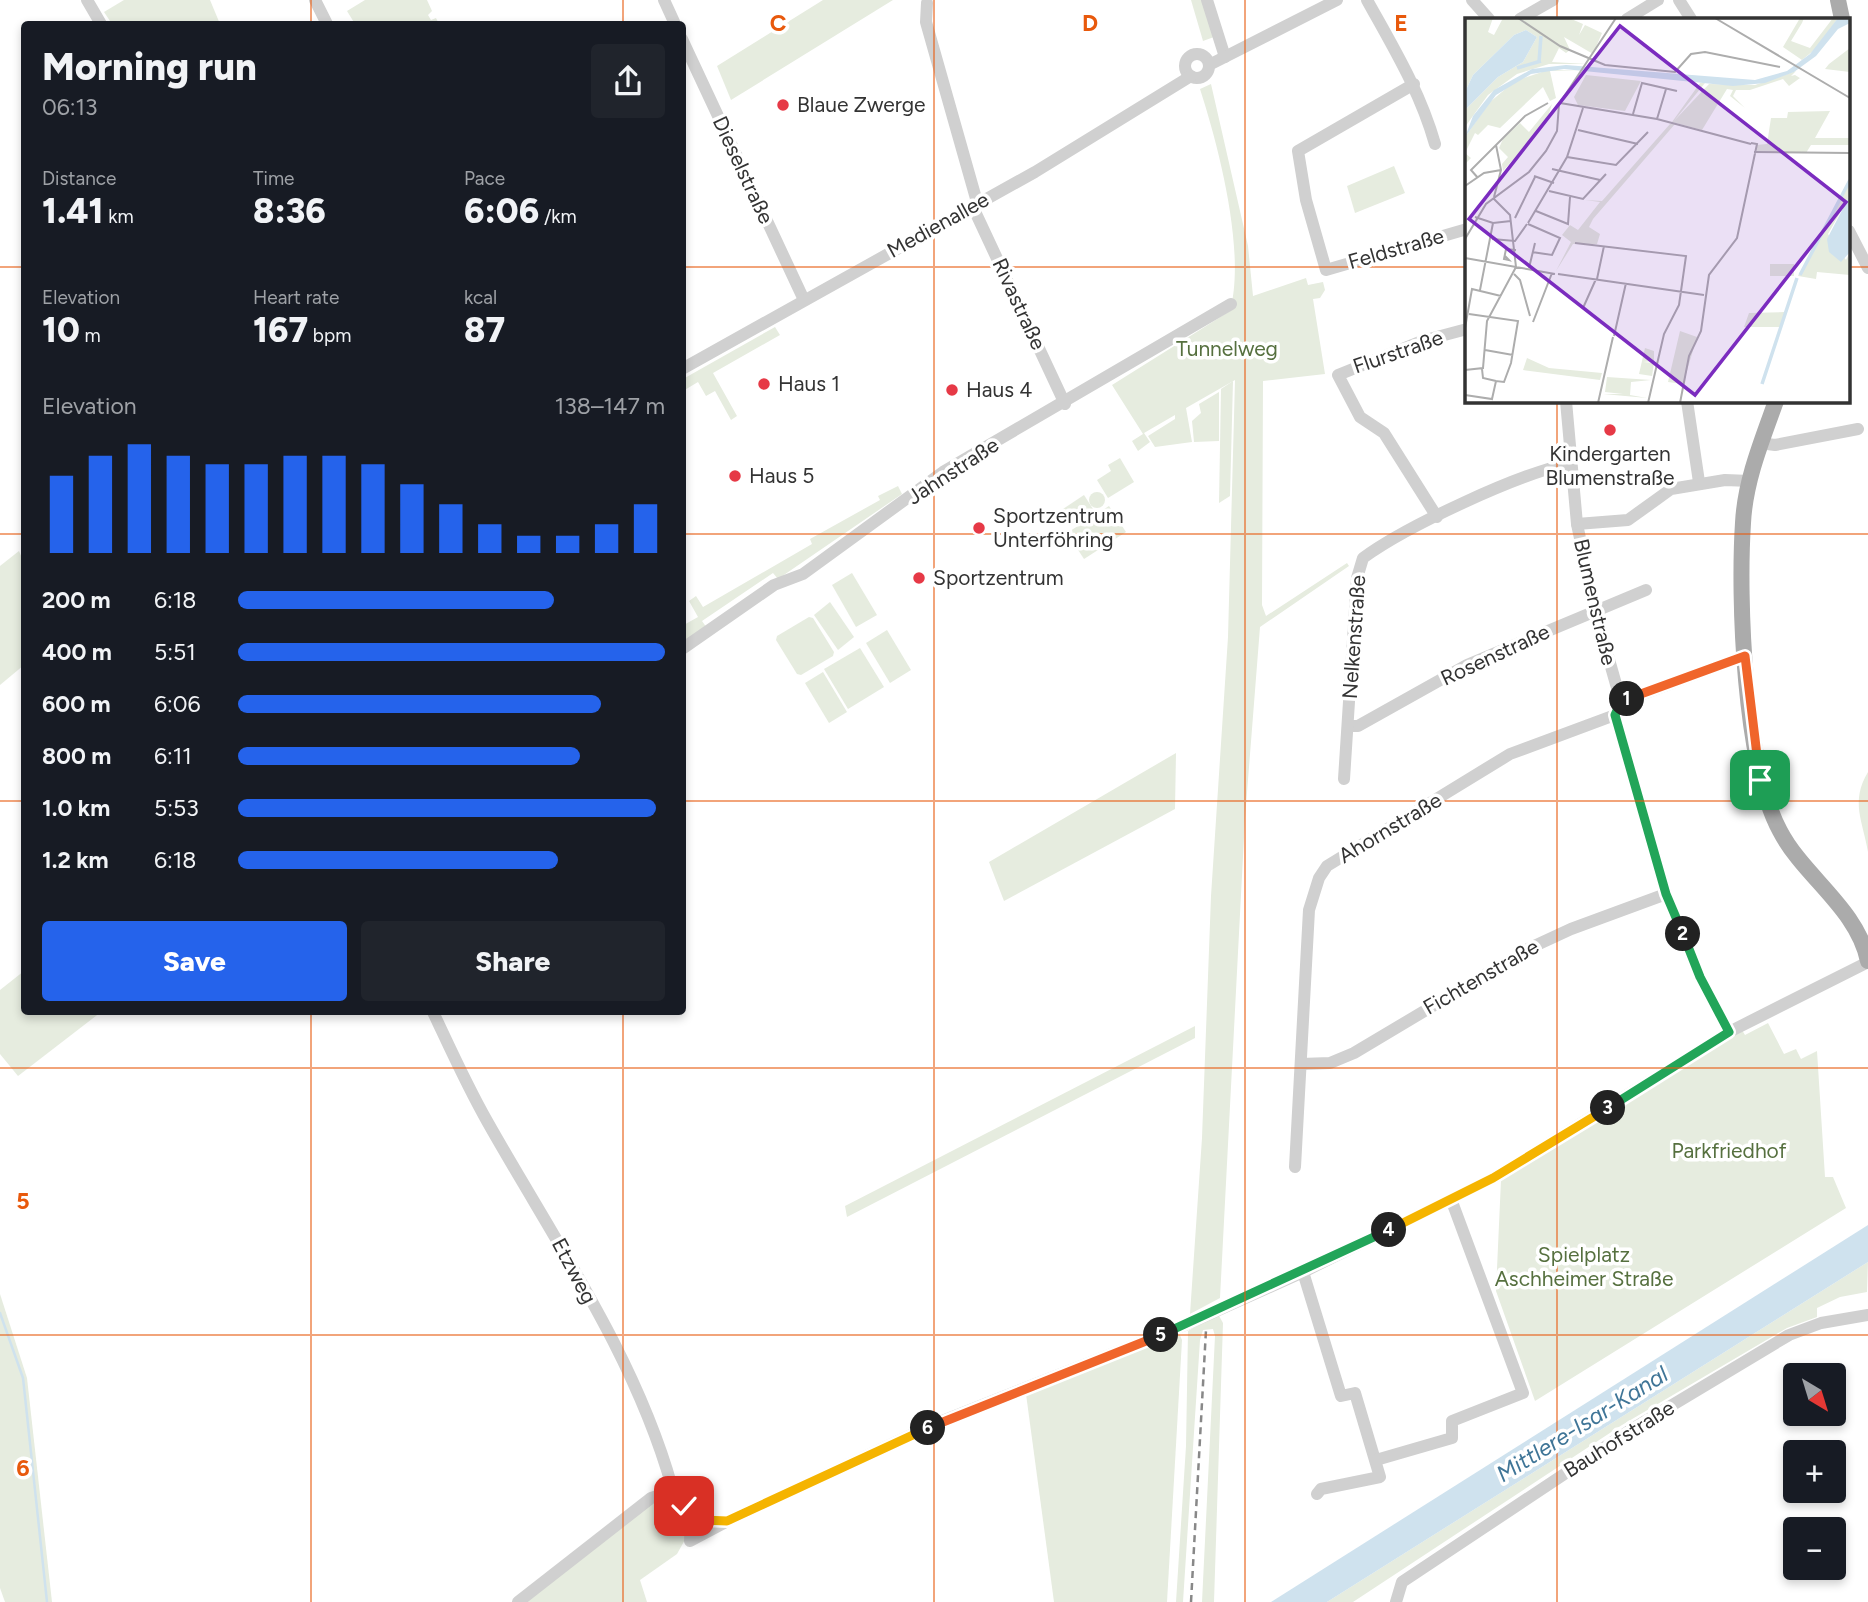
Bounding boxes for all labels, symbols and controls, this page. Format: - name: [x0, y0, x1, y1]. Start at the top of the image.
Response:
- text: C: [770, 9, 787, 37]
- text: D: [1082, 9, 1098, 37]
- text: E: [1394, 9, 1408, 37]
- inset map: [1465, 18, 1850, 402]
- text: Morning run: [42, 44, 257, 90]
- button: share: [591, 44, 665, 118]
- place label: Blaue Zwerge: [797, 92, 926, 117]
- text: 06:13: [42, 93, 98, 121]
- marker: Blaue Zwerge: [775, 97, 791, 113]
- street label: Dieselstraße: [708, 112, 779, 227]
- text: Distance: [42, 167, 116, 190]
- text: Time: [253, 167, 294, 190]
- text: Pace: [464, 167, 505, 190]
- street label: Medienallee: [883, 186, 993, 263]
- text: 1.41: [42, 190, 104, 232]
- text: 8:36: [253, 190, 326, 232]
- text: 6:06: [464, 190, 539, 232]
- text: km: [104, 205, 134, 228]
- text: /km: [539, 205, 577, 228]
- street label: Feldstraße: [1345, 223, 1447, 274]
- street label: Rivastraße: [987, 254, 1052, 354]
- text: Elevation: [42, 286, 120, 309]
- text: Heart rate: [253, 286, 339, 309]
- text: kcal: [464, 286, 497, 309]
- text: 10: [42, 309, 80, 351]
- text: 167: [253, 309, 308, 351]
- text: 87: [464, 309, 505, 351]
- text: m: [80, 324, 101, 347]
- text: bpm: [308, 324, 351, 347]
- street label: Flurstraße: [1349, 324, 1446, 379]
- park label: Tunnelweg: [1176, 336, 1278, 361]
- place label: Haus 1: [778, 371, 840, 396]
- marker: Haus 1: [756, 376, 772, 392]
- place label: Haus 4: [966, 377, 1032, 402]
- marker: Haus 4: [944, 382, 960, 398]
- text: Elevation: [42, 392, 137, 420]
- text: 138–147 m: [555, 392, 665, 420]
- marker: Kindergarten Blumenstraße: [1602, 422, 1618, 438]
- street label: Jahnstraße: [902, 432, 1003, 509]
- place label: Kindergarten Blumenstraße: [1545, 441, 1675, 490]
- place label: Haus 5: [749, 463, 814, 488]
- marker: Haus 5: [727, 468, 743, 484]
- place label: Sportzentrum Unterföhring: [993, 503, 1124, 552]
- marker: Sportzentrum Unterföhring: [971, 520, 987, 536]
- street label: Blumenstraße: [1569, 536, 1622, 668]
- place label: Sportzentrum: [933, 565, 1064, 590]
- marker: Sportzentrum: [911, 570, 927, 586]
- street label: Nelkenstraße: [1337, 574, 1370, 700]
- text: 200 m: [42, 586, 111, 614]
- text: 6:18: [154, 586, 196, 614]
- street label: Rosenstraße: [1436, 618, 1553, 691]
- text: 400 m: [42, 638, 112, 666]
- text: 5:51: [154, 638, 196, 666]
- pin: 1: [1610, 682, 1644, 716]
- text: 1: [1622, 687, 1631, 710]
- text: 600 m: [42, 690, 111, 718]
- text: 6:06: [154, 690, 201, 718]
- text: 800 m: [42, 742, 111, 770]
- text: 6:11: [154, 742, 192, 770]
- pin: [1730, 750, 1790, 810]
- icon: arrive: [1741, 761, 1779, 799]
- street label: Ahornstraße: [1334, 787, 1446, 868]
- text: 1.0 km: [42, 794, 110, 822]
- text: 5:53: [154, 794, 199, 822]
- text: 1.2 km: [42, 846, 109, 874]
- text: 6:18: [154, 846, 196, 874]
- pin: 2: [1666, 916, 1700, 951]
- button: Save: [42, 921, 347, 1001]
- button: Share: [361, 921, 665, 1001]
- text: 2: [1677, 922, 1688, 945]
- street label: Fichtenstraße: [1419, 933, 1543, 1020]
- pin: 3: [1590, 1090, 1626, 1126]
- text: 3: [1602, 1096, 1613, 1119]
- park label: Parkfriedhof: [1671, 1138, 1787, 1163]
- text: 5: [16, 1187, 30, 1215]
- pin: 4: [1372, 1212, 1406, 1248]
- text: 4: [1382, 1218, 1395, 1241]
- street label: Etzweg: [547, 1234, 602, 1308]
- park label: Spielplatz Aschheimer Straße: [1495, 1242, 1673, 1291]
- pin: 5: [1144, 1318, 1178, 1352]
- text: 5: [1155, 1323, 1166, 1346]
- water label: Mittlere-Isar-Kanal: [1491, 1359, 1674, 1488]
- north arrow: [1783, 1363, 1846, 1426]
- map controls: [1783, 1363, 1846, 1580]
- street label: Bauhofstraße: [1559, 1395, 1679, 1482]
- pin: 6: [911, 1410, 946, 1446]
- text: 6: [922, 1416, 933, 1439]
- button: +: [1783, 1440, 1846, 1503]
- text: 6: [16, 1454, 30, 1482]
- pin: [654, 1476, 714, 1536]
- icon: check: [665, 1487, 703, 1525]
- button: −: [1783, 1517, 1846, 1580]

